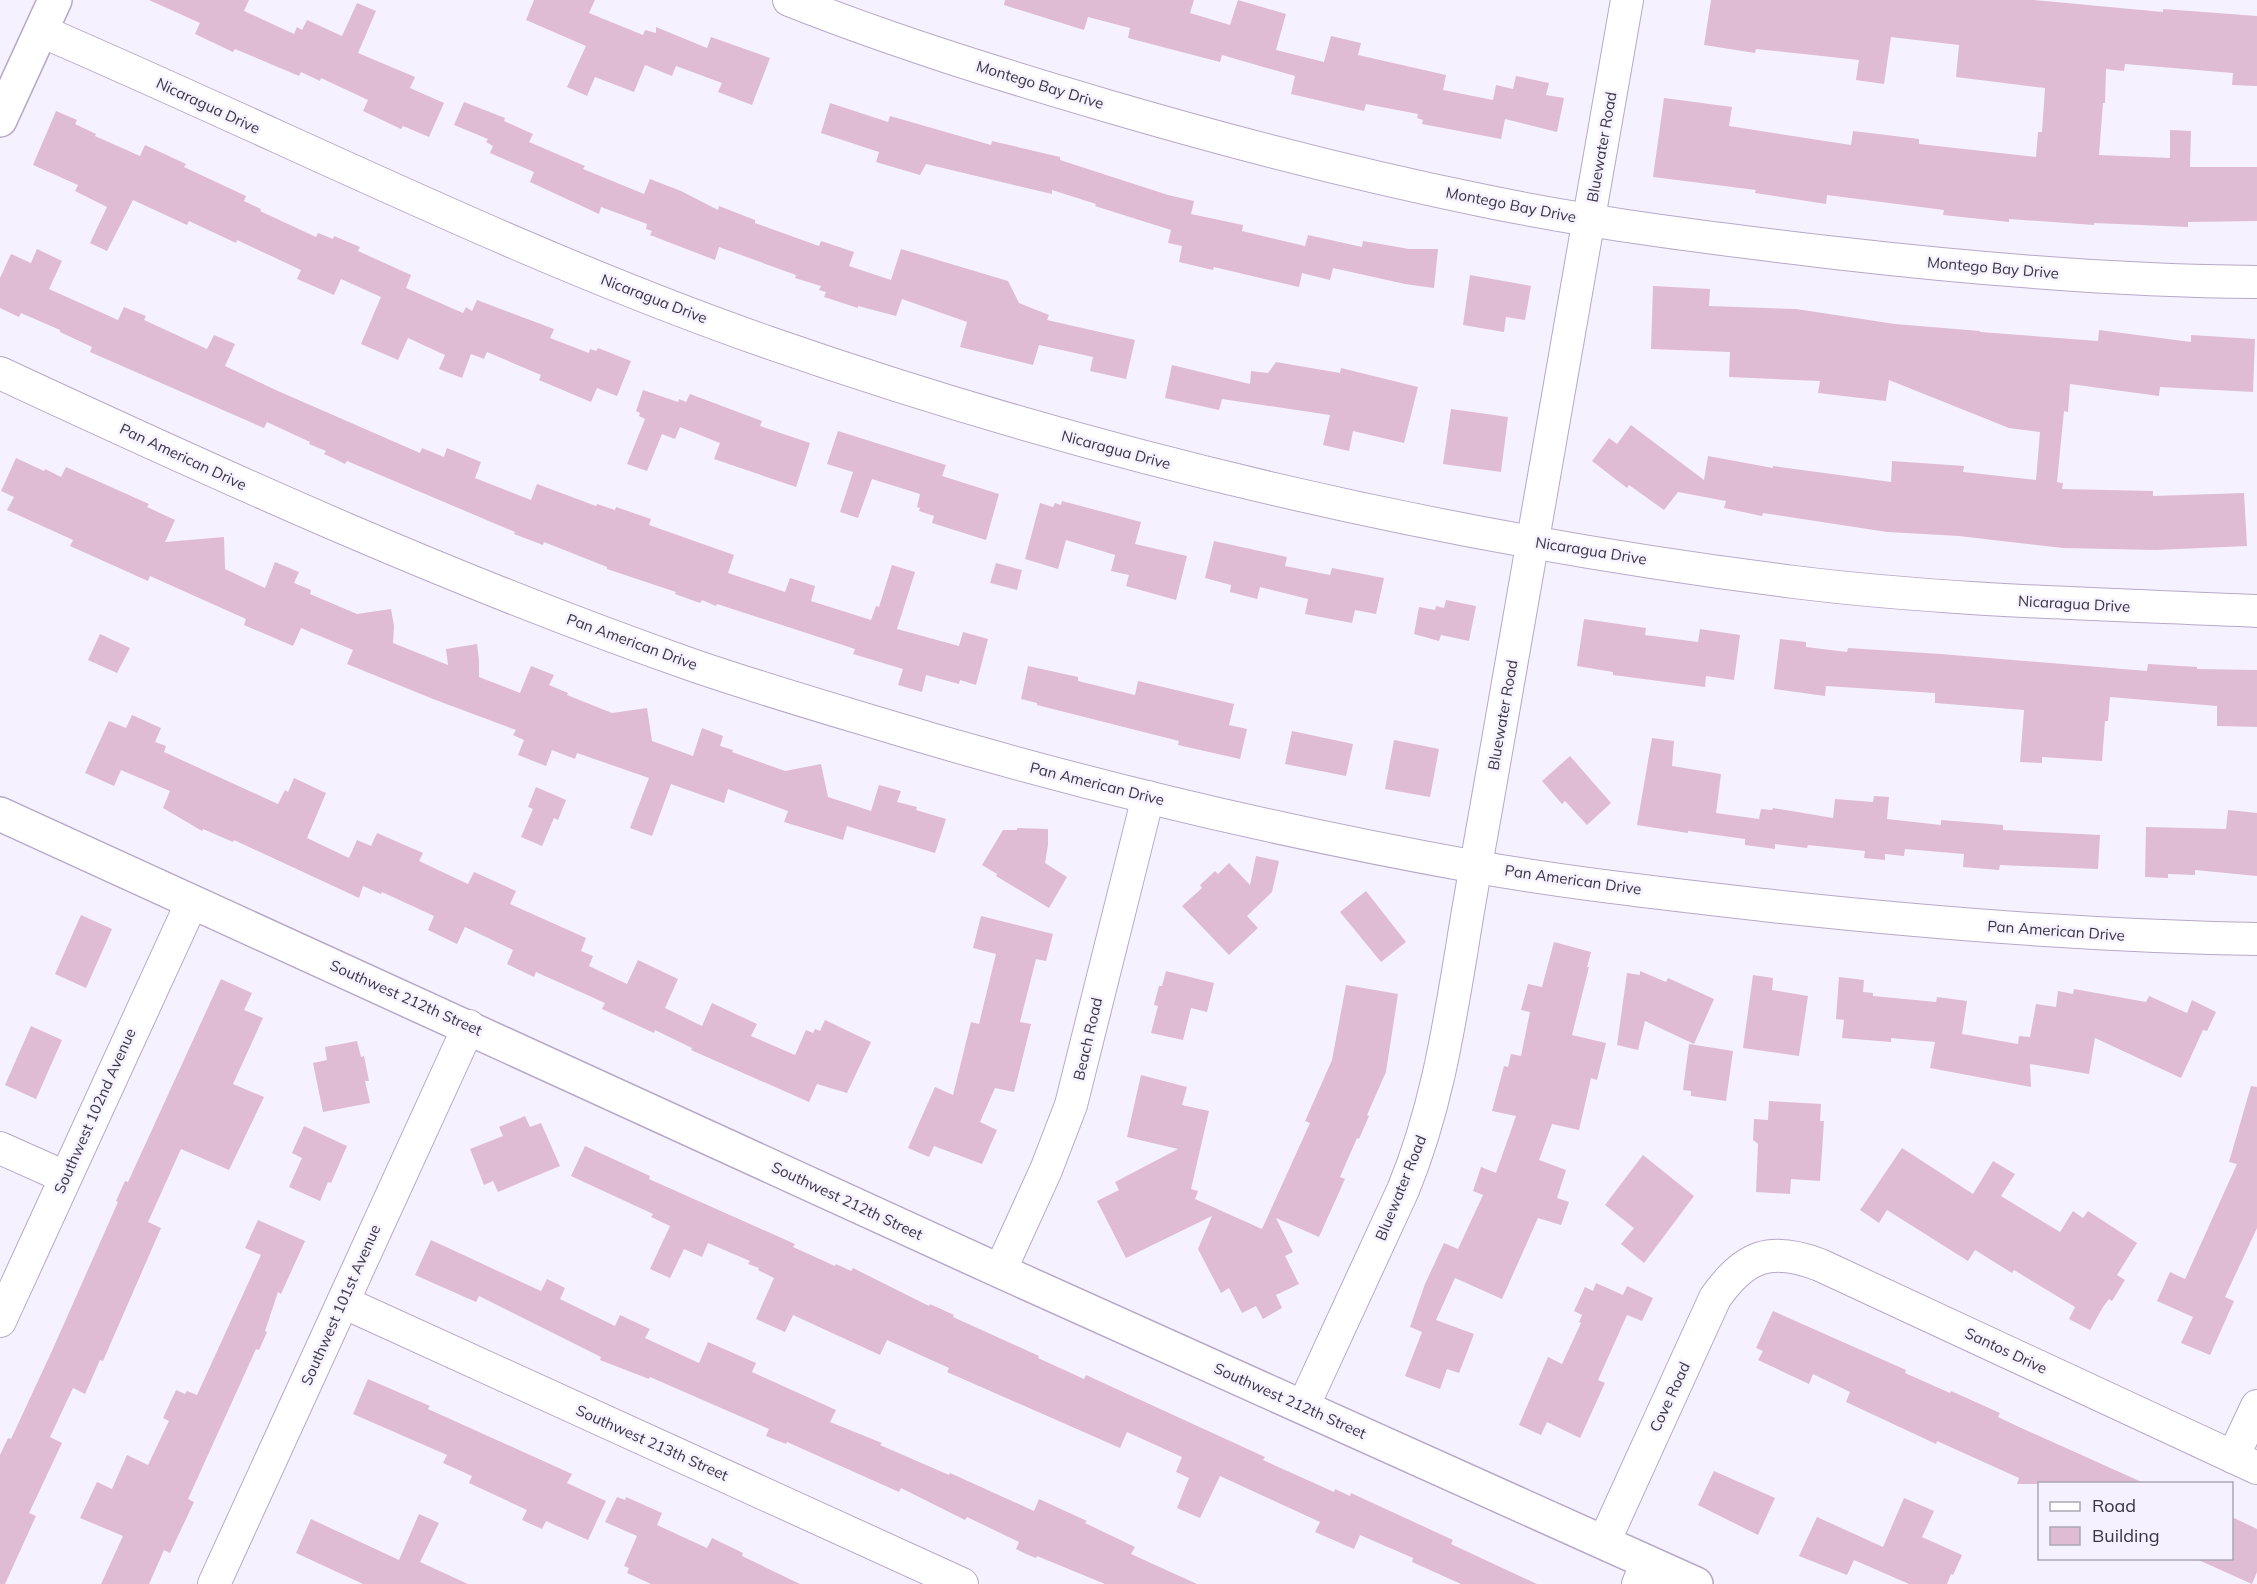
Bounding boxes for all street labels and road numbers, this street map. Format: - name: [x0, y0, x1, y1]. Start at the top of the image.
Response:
- street label: Montego Bay Drive: [974, 56, 1106, 113]
- street label: Nicaragua Drive: [153, 73, 263, 138]
- street label: Bluewater Road: [1582, 90, 1621, 204]
- street label: Montego Bay Drive: [1444, 183, 1578, 226]
- street label: Montego Bay Drive: [1926, 252, 2060, 283]
- street label: Nicaragua Drive: [598, 270, 710, 328]
- street label: Pan American Drive: [117, 419, 250, 494]
- street label: Nicaragua Drive: [1059, 426, 1173, 473]
- street label: Nicaragua Drive: [1534, 532, 1648, 569]
- street label: Nicaragua Drive: [2017, 591, 2131, 616]
- street label: Pan American Drive: [564, 609, 700, 674]
- street label: Bluewater Road: [1483, 658, 1522, 772]
- street label: Pan American Drive: [1028, 758, 1166, 809]
- street label: Pan American Drive: [1504, 861, 1643, 899]
- street label: Pan American Drive: [1987, 916, 2125, 945]
- street label: Southwest 212th Street: [327, 955, 485, 1040]
- street label: Beach Road: [1069, 996, 1106, 1082]
- street label: Southwest 102nd Avenue: [49, 1025, 140, 1196]
- street label: Bluewater Road: [1371, 1132, 1430, 1243]
- street label: Southwest 212th Street: [769, 1157, 926, 1244]
- street label: Southwest 101st Avenue: [296, 1221, 385, 1388]
- street label: Santos Drive: [1962, 1323, 2050, 1378]
- street label: Southwest 212th Street: [1211, 1358, 1369, 1443]
- street label: Cove Road: [1645, 1359, 1694, 1435]
- street label: Southwest 213th Street: [573, 1400, 731, 1485]

